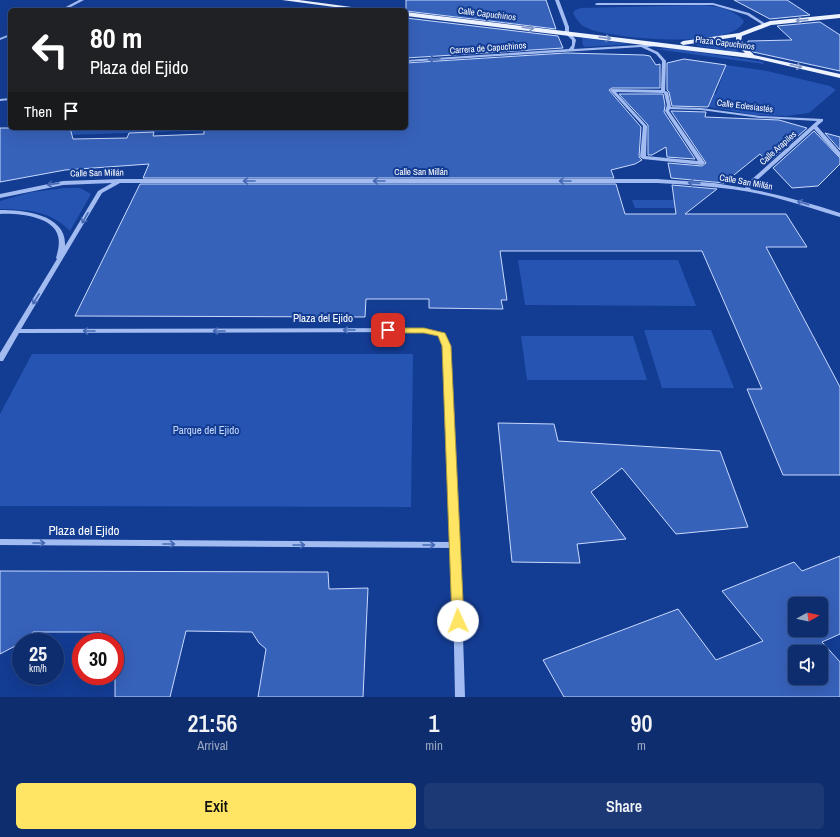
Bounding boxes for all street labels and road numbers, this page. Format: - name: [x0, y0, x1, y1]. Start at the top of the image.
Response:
- street label: Calle Capuchinos: [457, 4, 517, 24]
- street label: Plaza Capuchinos: [695, 33, 756, 53]
- street label: Carrera de Capuchinos: [449, 39, 527, 57]
- street label: Calle Eclesiastés: [716, 97, 774, 115]
- street label: Calle Arapiles: [757, 128, 799, 168]
- street label: Calle San Millán: [394, 166, 448, 178]
- street label: Calle San Millán: [70, 167, 124, 179]
- street label: Calle San Millán: [718, 171, 774, 193]
- street label: Plaza del Ejido: [293, 311, 353, 325]
- street label: Plaza del Ejido: [48, 522, 120, 539]

